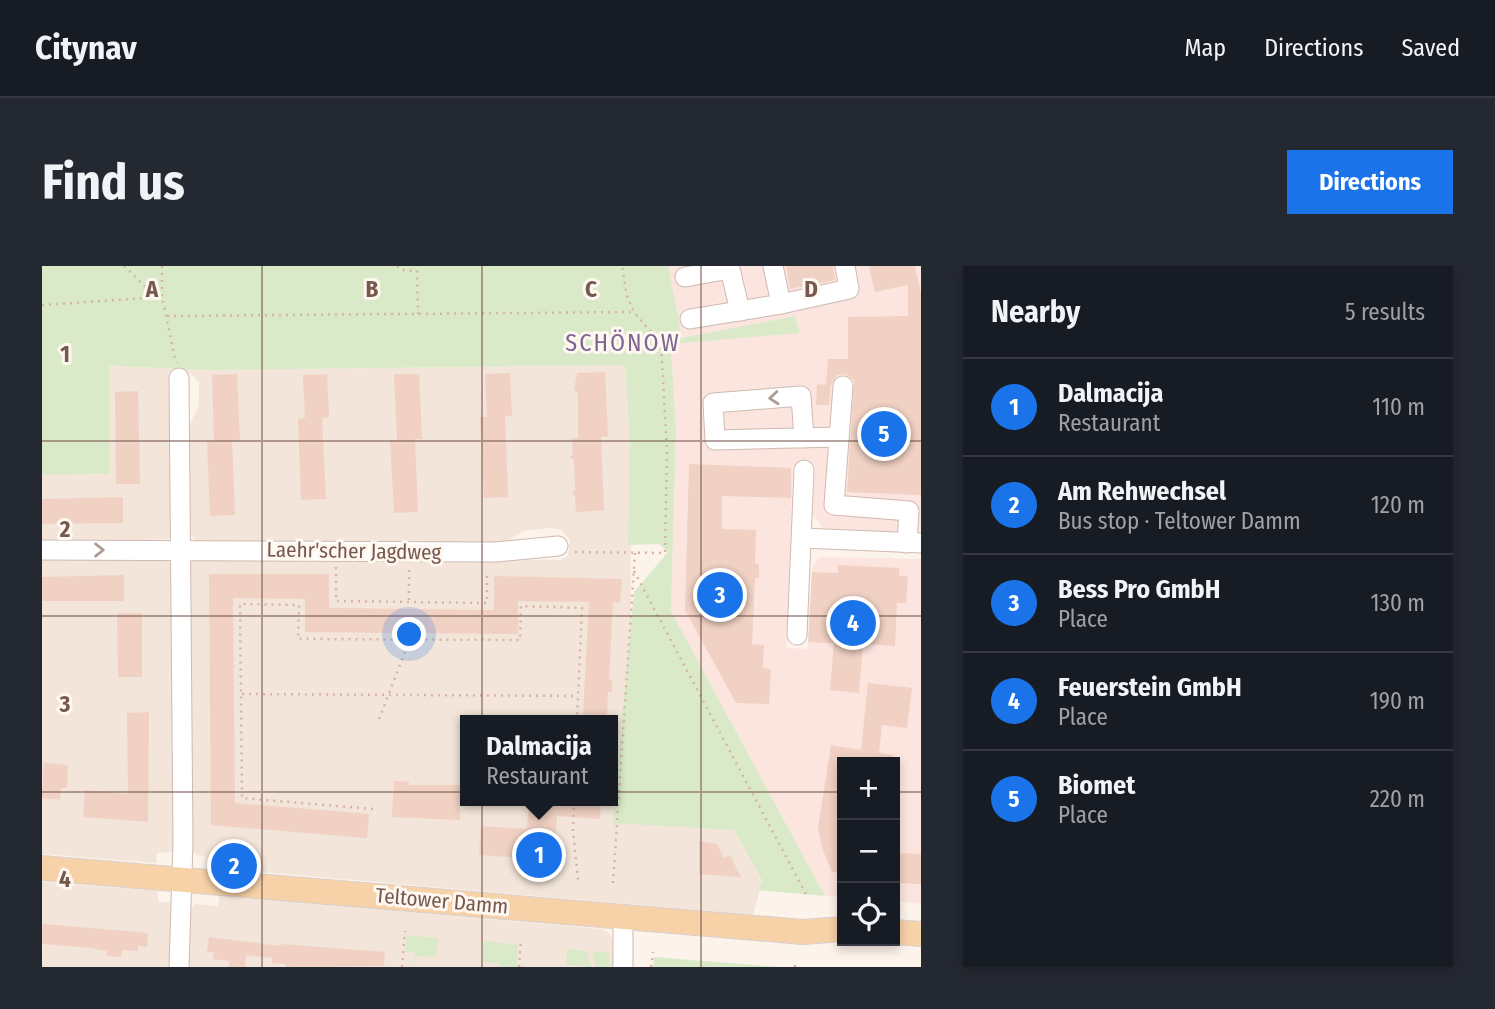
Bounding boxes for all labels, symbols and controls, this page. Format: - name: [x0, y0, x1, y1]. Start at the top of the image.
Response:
- text: Citynav: [35, 28, 137, 68]
- text: Map: [1185, 34, 1226, 62]
- text: Directions: [1264, 34, 1363, 62]
- text: Saved: [1401, 34, 1460, 62]
- button: Directions: [1287, 150, 1453, 214]
- text: Find us: [42, 153, 185, 212]
- text: A: [145, 275, 159, 303]
- text: B: [366, 275, 379, 303]
- text: C: [585, 275, 597, 303]
- text: D: [804, 275, 818, 303]
- text: Nearby: [991, 294, 1080, 330]
- text: 5 results: [1345, 298, 1425, 326]
- district label: SCHÖNOW: [565, 329, 681, 357]
- text: 1: [60, 340, 70, 368]
- text: Dalmacija: [1058, 378, 1163, 409]
- one-way arrow: [769, 390, 780, 405]
- text: 1: [1009, 393, 1019, 421]
- text: 110 m: [1372, 393, 1425, 421]
- pin: 5: [861, 408, 907, 460]
- text: Restaurant: [1058, 409, 1160, 437]
- text: Am Rehwechsel: [1058, 476, 1226, 507]
- text: 2: [1009, 491, 1019, 519]
- text: 120 m: [1371, 491, 1425, 519]
- text: Bus stop · Teltower Damm: [1058, 507, 1301, 535]
- text: 2: [59, 515, 71, 543]
- street label: Laehr'scher Jagdweg: [266, 536, 442, 566]
- one-way arrow: [95, 542, 105, 558]
- pin: 3: [697, 569, 743, 621]
- text: Bess Pro GmbH: [1058, 574, 1220, 605]
- text: 3: [1009, 589, 1019, 617]
- text: 130 m: [1371, 589, 1425, 617]
- pin: 4: [830, 597, 876, 649]
- text: Place: [1058, 605, 1108, 633]
- your location: [392, 617, 426, 651]
- text: Feuerstein GmbH: [1058, 672, 1242, 703]
- text: 4: [1008, 687, 1020, 715]
- text: 190 m: [1370, 687, 1425, 715]
- text: 3: [59, 690, 71, 718]
- text: Place: [1058, 703, 1108, 731]
- popup: [460, 715, 618, 806]
- text: Dalmacija: [486, 731, 592, 762]
- map controls: [837, 757, 900, 946]
- button: +: [837, 757, 900, 820]
- text: Restaurant: [486, 762, 589, 790]
- text: Biomet: [1058, 770, 1135, 801]
- text: 5: [1008, 785, 1020, 813]
- text: 220 m: [1370, 785, 1425, 813]
- text: Place: [1058, 801, 1108, 829]
- button: −: [837, 820, 900, 883]
- pin: 1: [516, 829, 562, 881]
- pin: 2: [211, 840, 257, 892]
- text: 4: [59, 865, 71, 893]
- street label: Teltower Damm: [375, 882, 509, 920]
- button: locate: [837, 883, 900, 946]

